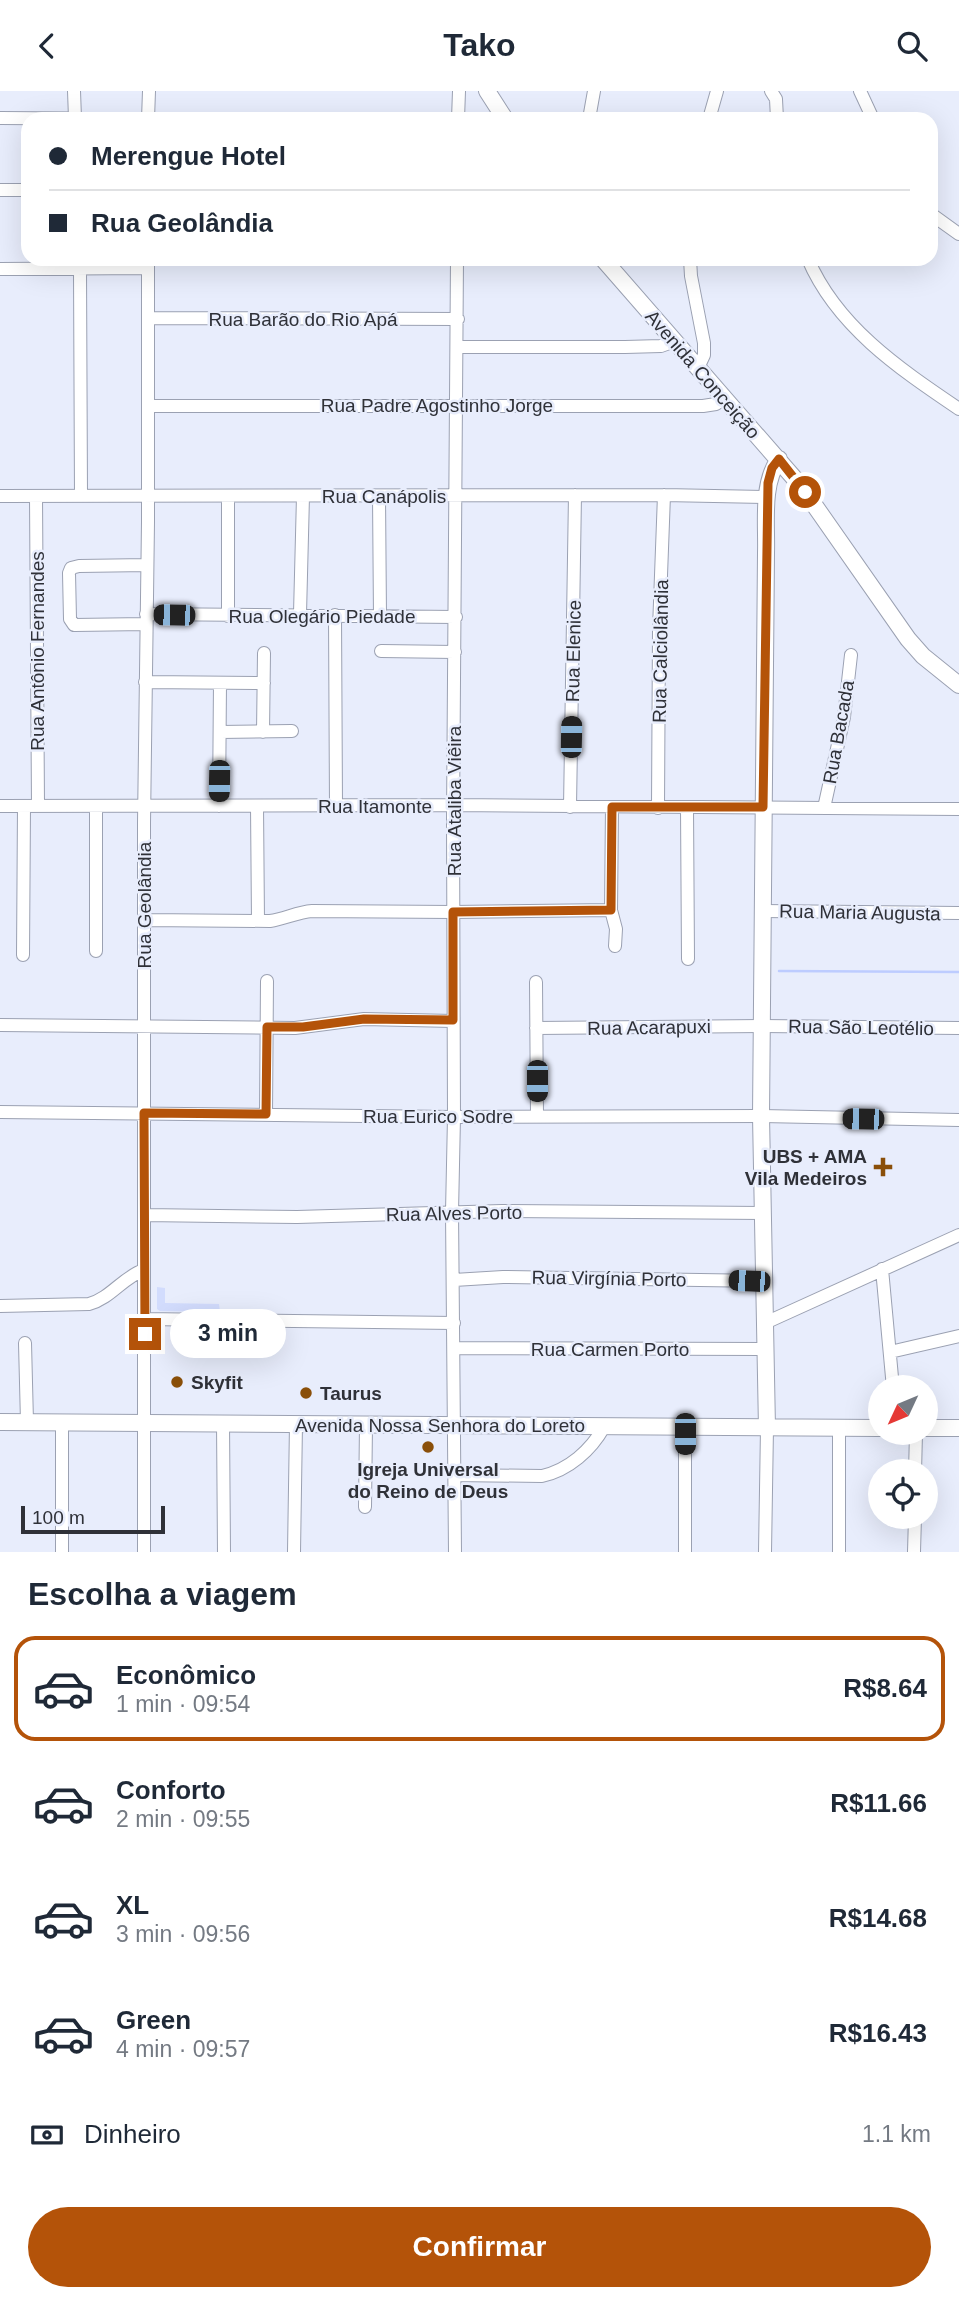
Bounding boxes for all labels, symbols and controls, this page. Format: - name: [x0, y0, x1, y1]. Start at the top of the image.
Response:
- icon: back: [28, 27, 66, 65]
- text: Tako: [443, 27, 516, 63]
- icon: search: [893, 27, 931, 65]
- text: Merengue Hotel: [91, 141, 286, 171]
- text: Rua Geolândia: [91, 208, 273, 238]
- street label: Avenida Conceição: [641, 306, 764, 443]
- street label: Rua Barão do Rio Apá: [208, 309, 398, 330]
- street label: Rua Padre Agostinho Jorge: [321, 395, 553, 416]
- route start: [789, 476, 821, 508]
- street label: Rua Canápolis: [322, 486, 446, 507]
- street label: Rua Antônio Fernandes: [27, 551, 48, 751]
- street label: Rua Calciolândia: [649, 579, 672, 723]
- street label: Rua Elenice: [562, 600, 585, 702]
- car: [153, 604, 196, 626]
- street label: Rua Olegário Piedade: [229, 606, 415, 627]
- street label: Rua Bacada: [819, 678, 858, 785]
- car: [561, 716, 582, 758]
- street label: Rua Ataliba Viêira: [444, 725, 465, 876]
- car: [209, 760, 230, 802]
- street label: Rua Itamonte: [318, 796, 432, 817]
- street label: Rua Geolândia: [134, 841, 155, 968]
- street label: Rua Maria Augusta: [779, 901, 941, 924]
- street label: Rua Acarapuxi: [587, 1016, 711, 1039]
- street label: Rua São Leotélio: [788, 1016, 934, 1039]
- car: [527, 1060, 548, 1102]
- street label: Rua Eurico Sodre: [363, 1106, 513, 1127]
- car: [842, 1108, 885, 1130]
- place label: UBS + AMA Vila Medeiros: [745, 1146, 867, 1189]
- marker: UBS + AMA Vila Medeiros: [873, 1157, 893, 1177]
- street label: Rua Alves Porto: [386, 1202, 522, 1225]
- street label: Rua Virgínia Porto: [531, 1267, 687, 1290]
- car: [728, 1270, 771, 1292]
- callout: 3 min: [170, 1309, 285, 1359]
- route end: [129, 1318, 161, 1350]
- text: 3 min: [198, 1320, 258, 1346]
- street label: Rua Carmen Porto: [531, 1339, 689, 1360]
- place label: Skyfit: [191, 1372, 243, 1393]
- marker: Skyfit: [169, 1374, 185, 1390]
- north arrow: [868, 1375, 938, 1445]
- map controls: [868, 1375, 938, 1529]
- place label: Taurus: [320, 1383, 382, 1404]
- marker: Taurus: [298, 1385, 314, 1401]
- car: [675, 1413, 696, 1455]
- street label: Avenida Nossa Senhora do Loreto: [295, 1415, 585, 1436]
- marker: Igreja Universal do Reino de Deus: [420, 1439, 436, 1455]
- place label: Igreja Universal do Reino de Deus: [348, 1459, 508, 1502]
- button: locate: [868, 1459, 938, 1529]
- scale bar: [21, 1503, 164, 1535]
- text: 100 m: [32, 1507, 85, 1528]
- text: Escolha a viagem: [28, 1576, 297, 1612]
- icon: car: [32, 1657, 95, 1720]
- text: Econômico: [116, 1660, 256, 1690]
- text: R$8.64: [843, 1673, 927, 1703]
- text: 1 min · 09:54: [116, 1691, 250, 1717]
- icon: car: [32, 1772, 95, 1835]
- text: Conforto: [116, 1775, 226, 1805]
- text: R$11.66: [830, 1788, 927, 1818]
- text: 2 min · 09:55: [116, 1806, 250, 1832]
- icon: car: [32, 1887, 95, 1950]
- text: XL: [116, 1890, 149, 1920]
- text: R$14.68: [829, 1903, 927, 1933]
- text: 3 min · 09:56: [116, 1921, 250, 1947]
- icon: car: [32, 2002, 95, 2065]
- text: Green: [116, 2005, 191, 2035]
- text: R$16.43: [829, 2018, 927, 2048]
- text: 4 min · 09:57: [116, 2036, 250, 2062]
- icon: cash: [28, 2116, 66, 2154]
- text: Dinheiro: [84, 2119, 181, 2149]
- text: 1.1 km: [862, 2121, 931, 2147]
- button: Confirmar: [28, 2207, 931, 2287]

